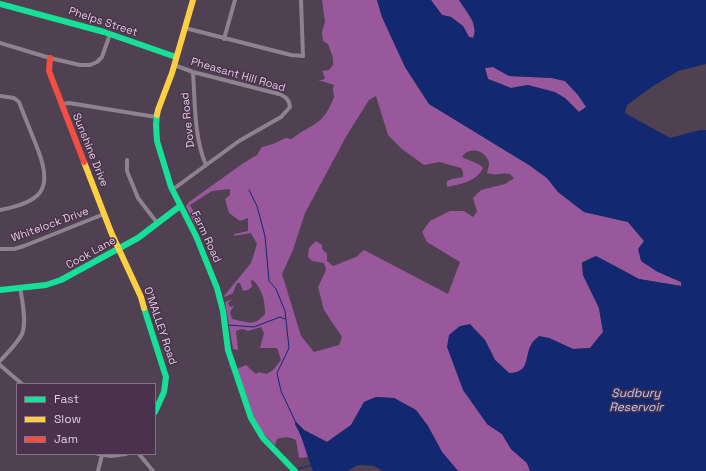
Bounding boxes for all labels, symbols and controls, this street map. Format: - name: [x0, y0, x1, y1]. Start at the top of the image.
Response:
- street label: Phelps Street: [67, 5, 139, 39]
- street label: Pheasant Hill Road: [189, 55, 287, 95]
- street label: Dove Road: [179, 92, 197, 148]
- street label: Sunshine Drive: [69, 111, 111, 189]
- street label: Whitelock Drive: [9, 205, 91, 245]
- street label: Farm Road: [188, 209, 224, 265]
- street label: Cook Lane: [64, 234, 118, 272]
- street label: O'MALLEY Road: [141, 285, 179, 367]
- legend: [16, 383, 156, 455]
- water label: Sudbury Reservoir: [609, 387, 663, 415]
- text: Fast: [54, 391, 79, 407]
- text: Slow: [54, 411, 81, 427]
- text: Jam: [54, 431, 78, 447]

